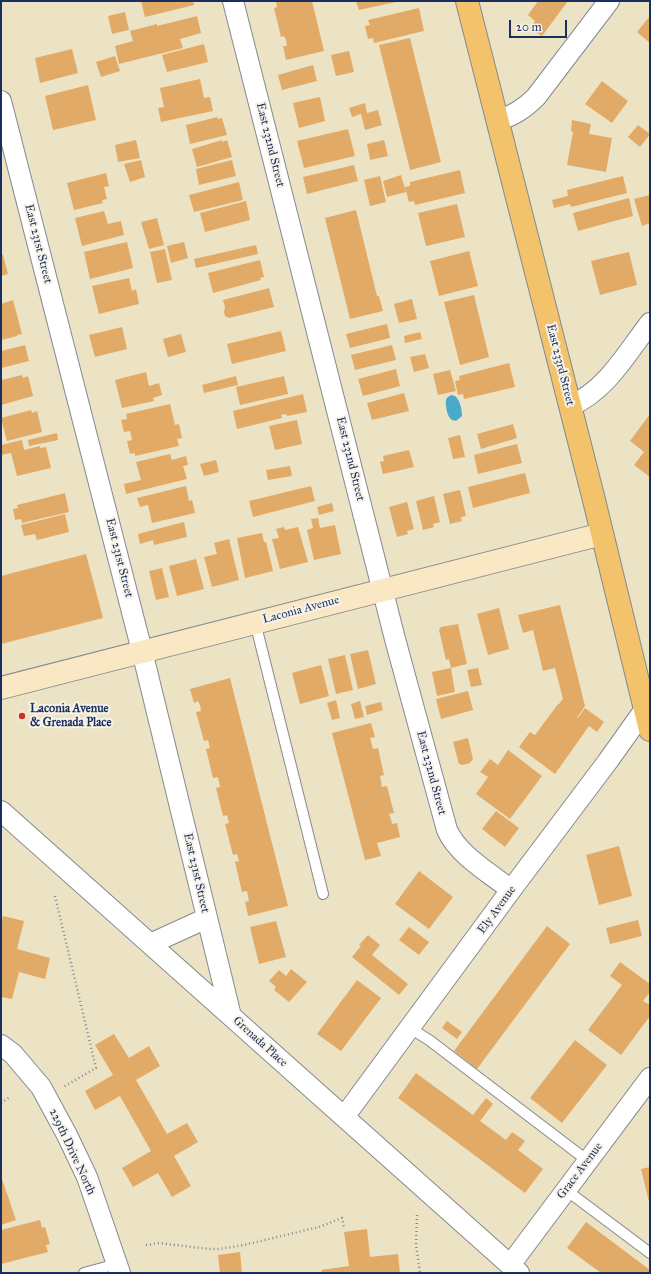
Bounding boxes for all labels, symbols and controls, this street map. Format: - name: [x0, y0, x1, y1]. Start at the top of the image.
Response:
- scale bar: [511, 12, 569, 38]
- text: 20 m: [516, 20, 542, 34]
- street label: East 232nd Street: [253, 101, 287, 189]
- street label: East 231st Street: [21, 203, 55, 285]
- street label: East 233rd Street: [543, 323, 577, 407]
- street label: East 232nd Street: [333, 415, 367, 503]
- street label: East 231st Street: [102, 517, 136, 599]
- street label: Laconia Avenue: [261, 593, 341, 627]
- place label: Laconia Avenue & Grenada Place: [30, 702, 111, 730]
- marker: Laconia Avenue & Grenada Place: [17, 711, 27, 721]
- street label: East 232nd Street: [413, 729, 449, 817]
- street label: East 231st Street: [180, 832, 212, 914]
- street label: Ely Avenue: [475, 883, 519, 937]
- street label: Grenada Place: [230, 1014, 290, 1070]
- street label: 229th Drive North: [46, 1107, 98, 1197]
- street label: Grace Avenue: [554, 1140, 606, 1202]

